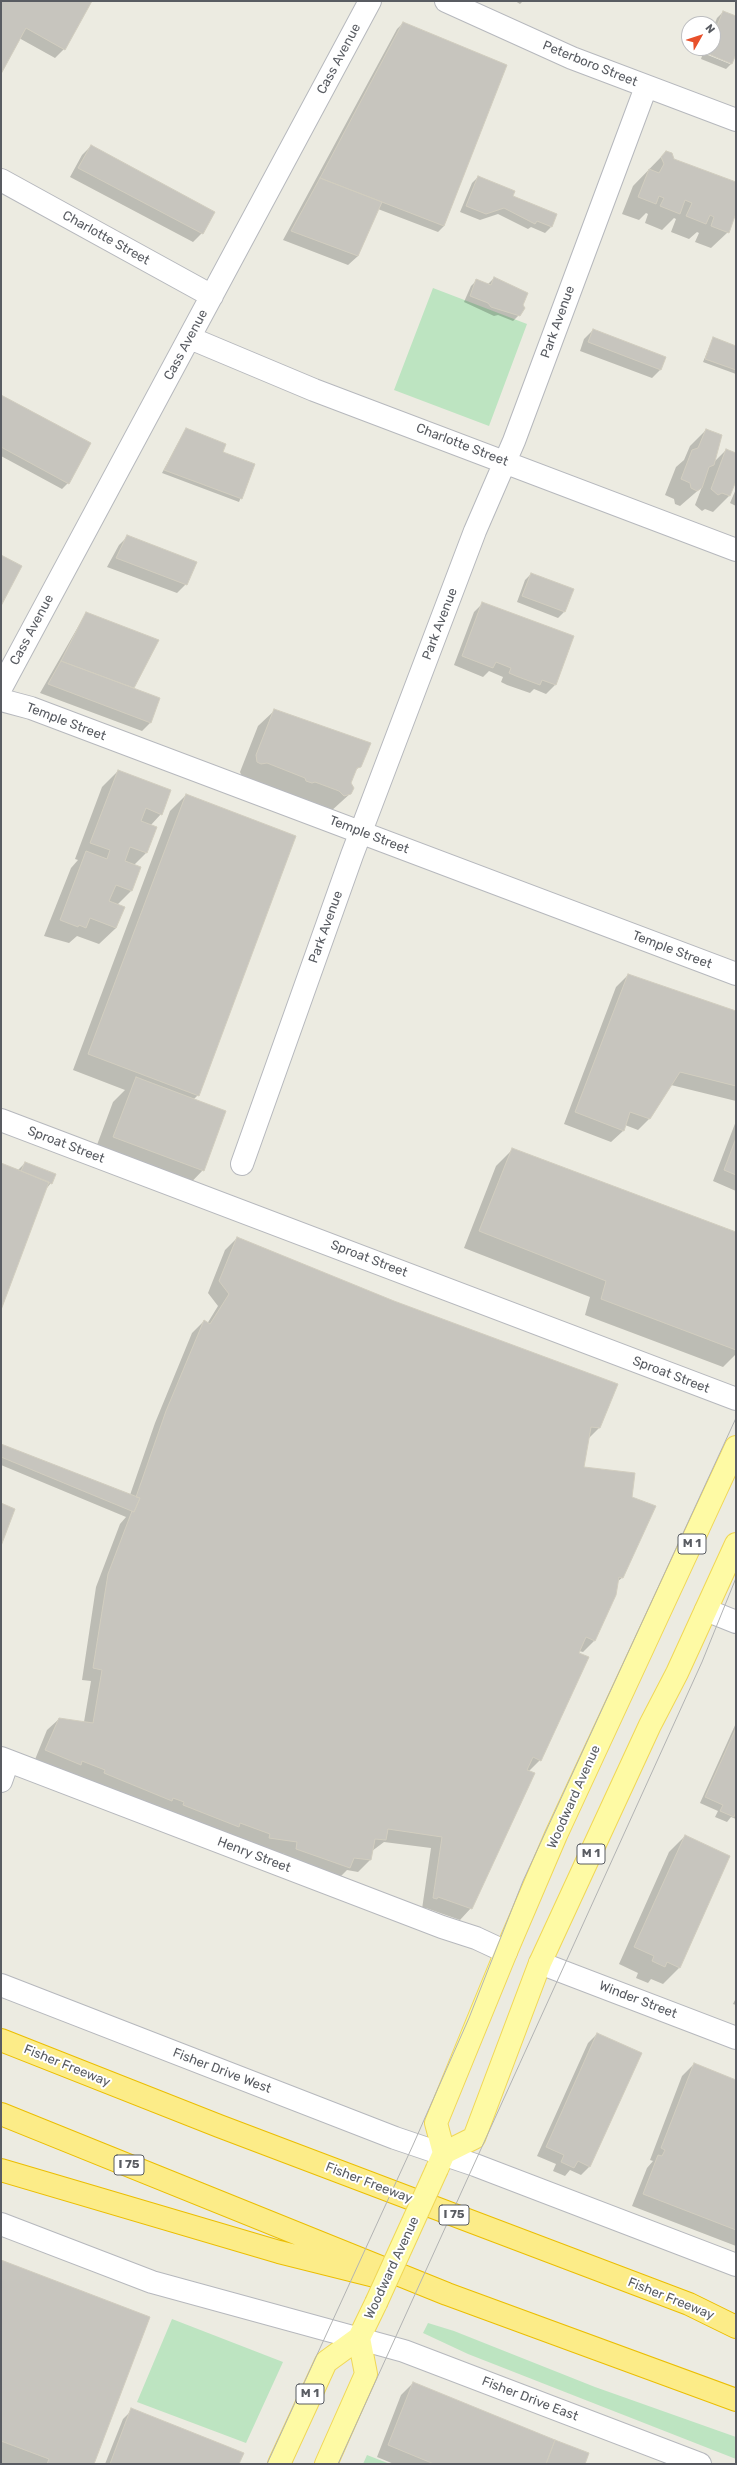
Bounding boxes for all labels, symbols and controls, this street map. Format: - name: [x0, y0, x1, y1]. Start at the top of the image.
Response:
- north arrow: [681, 16, 721, 56]
- street label: Cass Avenue: [314, 21, 364, 97]
- text: N: [702, 22, 717, 36]
- street label: Peterboro Street: [540, 38, 640, 90]
- street label: Charlotte Street: [60, 208, 152, 268]
- street label: Park Avenue: [538, 284, 578, 360]
- street label: Cass Avenue: [161, 307, 211, 383]
- street label: Charlotte Street: [414, 420, 510, 470]
- street label: Park Avenue: [419, 586, 461, 662]
- street label: Cass Avenue: [7, 592, 57, 668]
- street label: Temple Street: [24, 700, 108, 744]
- street label: Temple Street: [327, 813, 411, 857]
- street label: Park Avenue: [306, 889, 346, 965]
- street label: Temple Street: [630, 928, 714, 972]
- street label: Sproat Street: [25, 1123, 107, 1167]
- street label: Sproat Street: [328, 1237, 410, 1281]
- street label: Sproat Street: [630, 1353, 712, 1397]
- road number: M 1: [678, 1534, 706, 1554]
- street label: Woodward Avenue: [544, 1743, 604, 1851]
- street label: Henry Street: [215, 1834, 293, 1876]
- road number: M 1: [577, 1844, 605, 1864]
- street label: Winder Street: [597, 1978, 679, 2022]
- street label: Fisher Freeway: [22, 2042, 112, 2090]
- street label: Fisher Drive West: [171, 2045, 273, 2097]
- road number: I 75: [114, 2155, 144, 2175]
- street label: Fisher Freeway: [323, 2159, 415, 2207]
- road number: I 75: [439, 2205, 469, 2225]
- street label: Woodward Avenue: [361, 2214, 423, 2322]
- street label: Fisher Freeway: [626, 2275, 716, 2323]
- street label: Fisher Drive East: [480, 2373, 580, 2425]
- road number: M 1: [296, 2384, 324, 2404]

